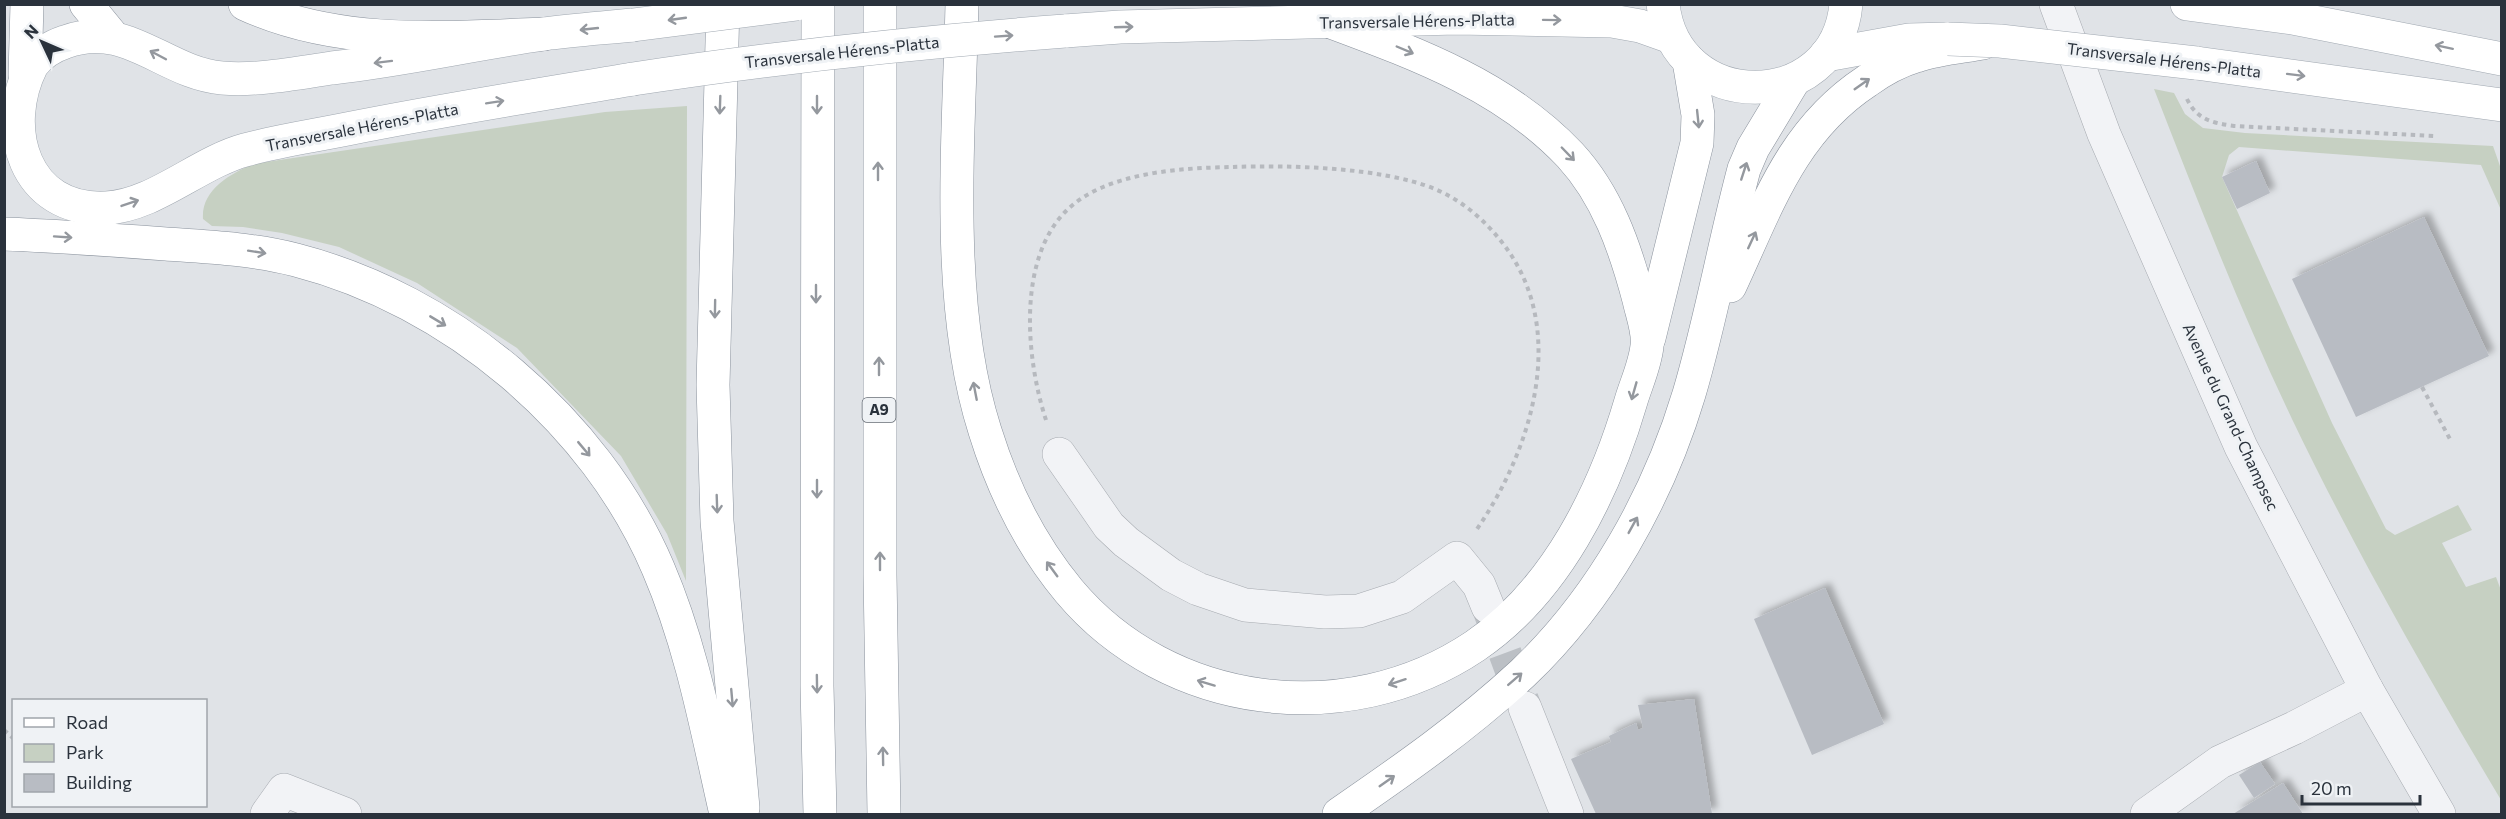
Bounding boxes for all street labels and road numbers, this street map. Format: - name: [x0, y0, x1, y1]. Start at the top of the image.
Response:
- street label: Transversale Hérens-Platta: [1319, 9, 1515, 32]
- street label: Transversale Hérens-Platta: [744, 32, 940, 71]
- street label: Transversale Hérens-Platta: [2066, 38, 2262, 81]
- street label: Transversale Hérens-Platta: [264, 99, 460, 155]
- street label: Avenue du Grand-Champsec: [2180, 320, 2283, 514]
- road number: A9: [862, 398, 896, 422]

